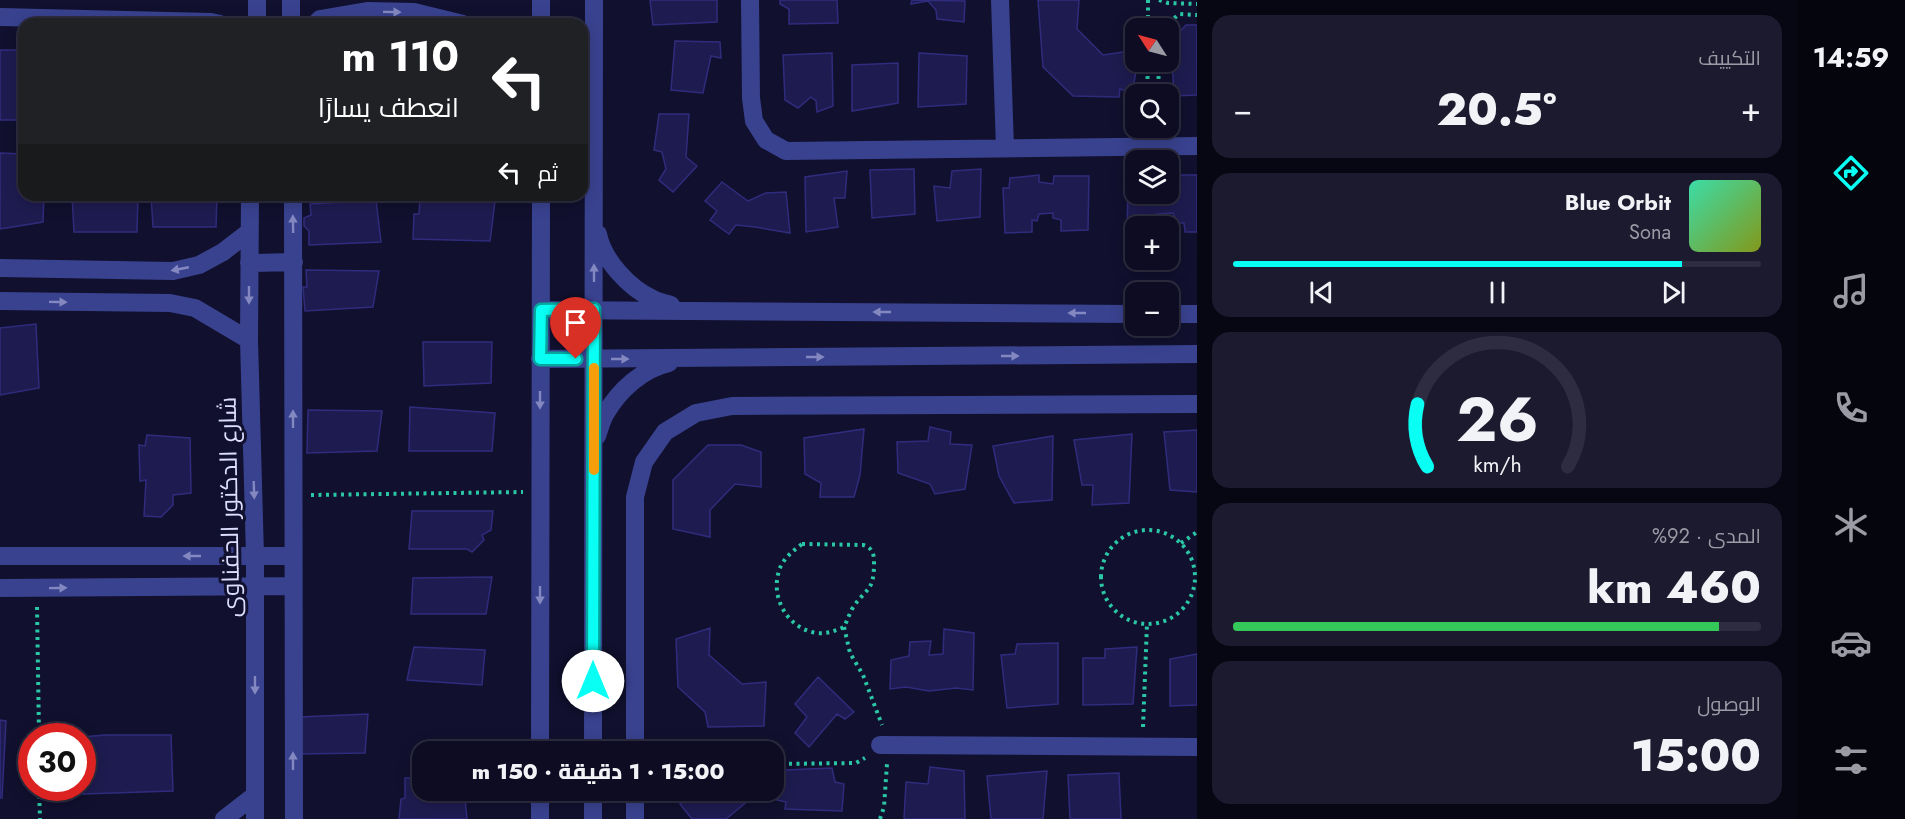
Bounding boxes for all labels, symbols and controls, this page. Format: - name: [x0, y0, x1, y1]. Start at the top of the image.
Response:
- one-way arrow: [382, 7, 401, 16]
- north arrow: [1125, 18, 1179, 72]
- map controls: [1125, 18, 1179, 336]
- text: 110 m: [341, 26, 459, 87]
- text: 14:59: [1813, 38, 1889, 77]
- icon: left: [480, 42, 558, 120]
- text: التكييف: [1698, 44, 1761, 73]
- text: 20.5°: [1437, 77, 1557, 142]
- button: search: [1125, 84, 1179, 138]
- text: −: [1233, 86, 1252, 133]
- text: +: [1741, 86, 1761, 133]
- text: انعطف يسارًا: [318, 88, 459, 127]
- button: layers: [1125, 150, 1179, 204]
- icon: directions: [1830, 152, 1872, 194]
- icon: left: [493, 156, 526, 189]
- text: ثم: [538, 157, 558, 189]
- text: Blue Orbit: [1565, 186, 1671, 218]
- one-way arrow: [288, 214, 298, 233]
- button: +: [1125, 216, 1179, 270]
- text: Sona: [1629, 218, 1671, 247]
- one-way arrow: [589, 264, 599, 283]
- one-way arrow: [170, 265, 189, 274]
- icon: music: [1830, 270, 1872, 312]
- icon: previous: [1305, 276, 1338, 309]
- icon: pause: [1481, 276, 1514, 309]
- icon: next: [1657, 276, 1690, 309]
- button: −: [1125, 282, 1179, 336]
- one-way arrow: [244, 286, 254, 305]
- one-way arrow: [49, 297, 68, 307]
- pin: [550, 297, 601, 359]
- icon: arrive: [559, 306, 592, 339]
- one-way arrow: [873, 307, 892, 317]
- one-way arrow: [1068, 308, 1087, 318]
- one-way arrow: [1000, 351, 1019, 361]
- one-way arrow: [805, 352, 824, 362]
- one-way arrow: [610, 354, 629, 364]
- text: 26: [1456, 374, 1538, 464]
- icon: phone: [1830, 387, 1872, 429]
- one-way arrow: [535, 391, 545, 410]
- street label: شارع الدكتور الحفناوى: [210, 396, 248, 618]
- one-way arrow: [288, 409, 298, 428]
- text: km/h: [1473, 449, 1521, 480]
- one-way arrow: [249, 481, 258, 500]
- icon: climate: [1830, 504, 1872, 546]
- text: المدى · 92%: [1652, 522, 1761, 551]
- one-way arrow: [183, 551, 202, 561]
- text: 460 km: [1587, 555, 1761, 620]
- one-way arrow: [49, 583, 68, 593]
- one-way arrow: [535, 586, 545, 605]
- icon: car: [1830, 622, 1872, 664]
- position arrow: [561, 649, 625, 713]
- one-way arrow: [250, 676, 260, 695]
- text: الوصول: [1697, 690, 1761, 719]
- speed limit sign: 30: [18, 723, 96, 801]
- text: 15:00: [1631, 723, 1761, 788]
- icon: filters: [1830, 739, 1872, 781]
- one-way arrow: [288, 751, 298, 770]
- text: 15:00 · 1 دقيقة · 150 m: [472, 755, 724, 787]

